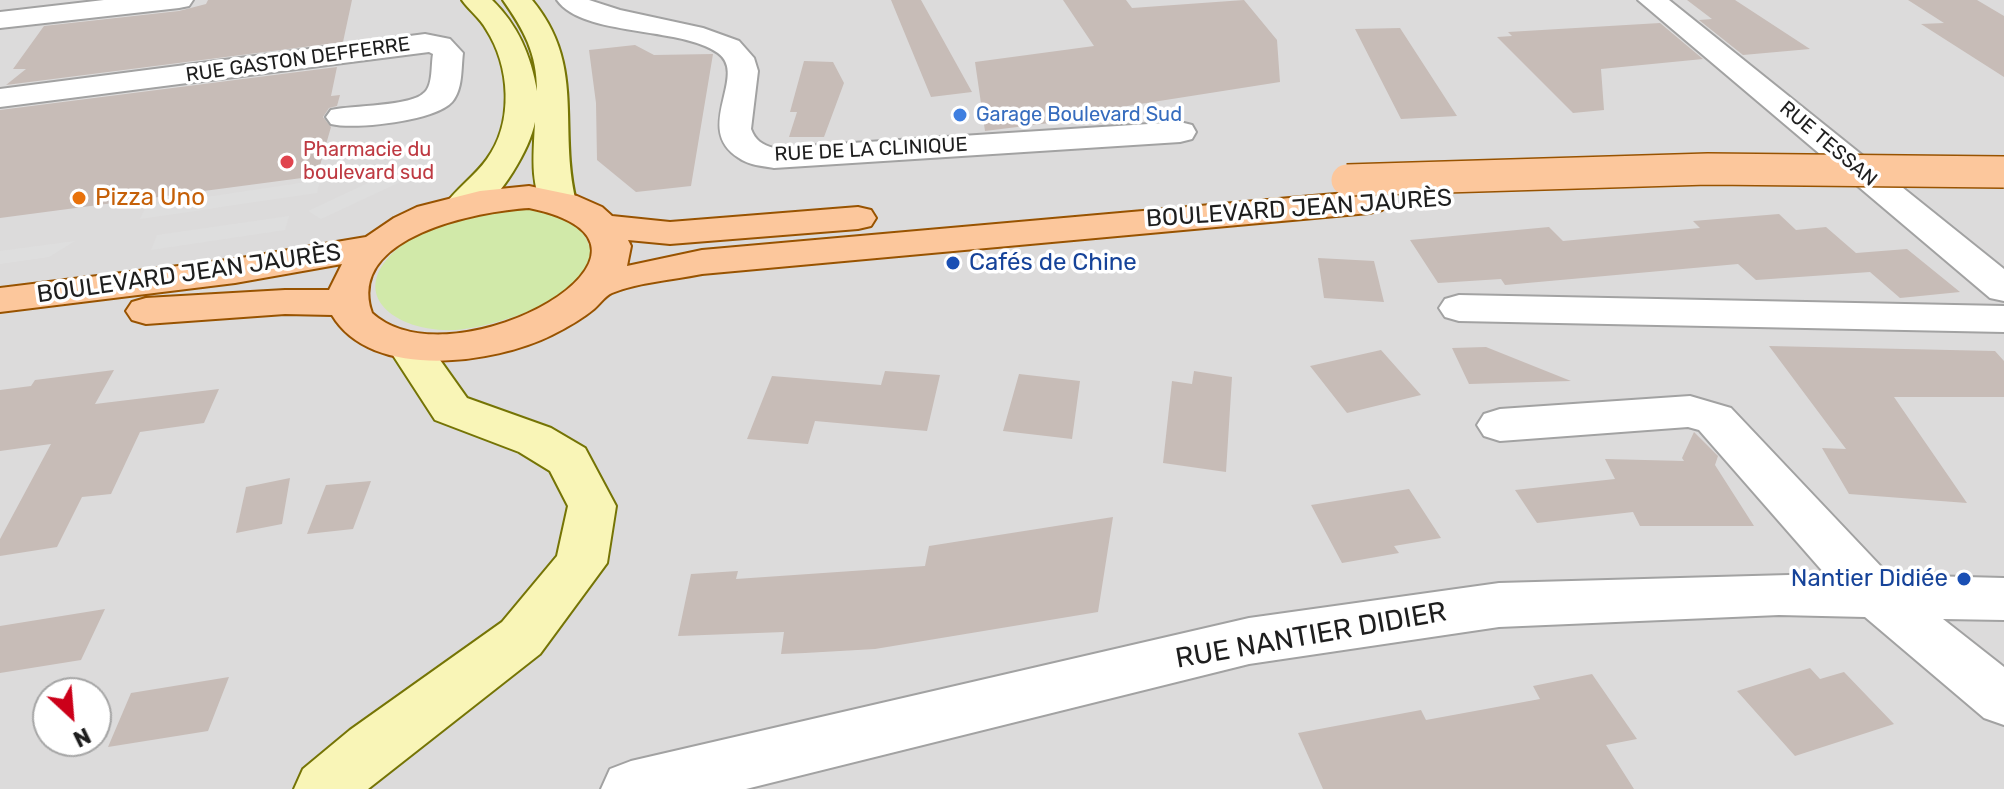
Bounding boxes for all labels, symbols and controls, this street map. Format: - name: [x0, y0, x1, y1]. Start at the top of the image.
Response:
- street label: RUE GASTON DEFFERRE: [184, 32, 412, 88]
- street label: RUE TESSAN: [1774, 96, 1882, 192]
- place label: Garage Boulevard Sud: [976, 103, 1182, 127]
- marker: Garage Boulevard Sud: [951, 106, 969, 124]
- street label: RUE DE LA CLINIQUE: [774, 133, 968, 167]
- place label: Pharmacie du boulevard sud: [303, 138, 434, 185]
- marker: Pharmacie du boulevard sud: [278, 153, 296, 171]
- place label: Pizza Uno: [95, 184, 205, 212]
- street label: BOULEVARD JEAN JAURÈS: [1145, 184, 1453, 234]
- marker: Pizza Uno: [70, 189, 88, 207]
- street label: BOULEVARD JEAN JAURÈS: [35, 238, 343, 310]
- place label: Cafés de Chine: [969, 249, 1137, 277]
- marker: Cafés de Chine: [944, 254, 962, 272]
- place label: Nantier Didiée: [1791, 565, 1948, 593]
- marker: Nantier Didiée: [1955, 570, 1973, 588]
- street label: RUE NANTIER DIDIER: [1173, 596, 1449, 676]
- north arrow: [32, 677, 112, 757]
- text: N: [69, 722, 95, 753]

